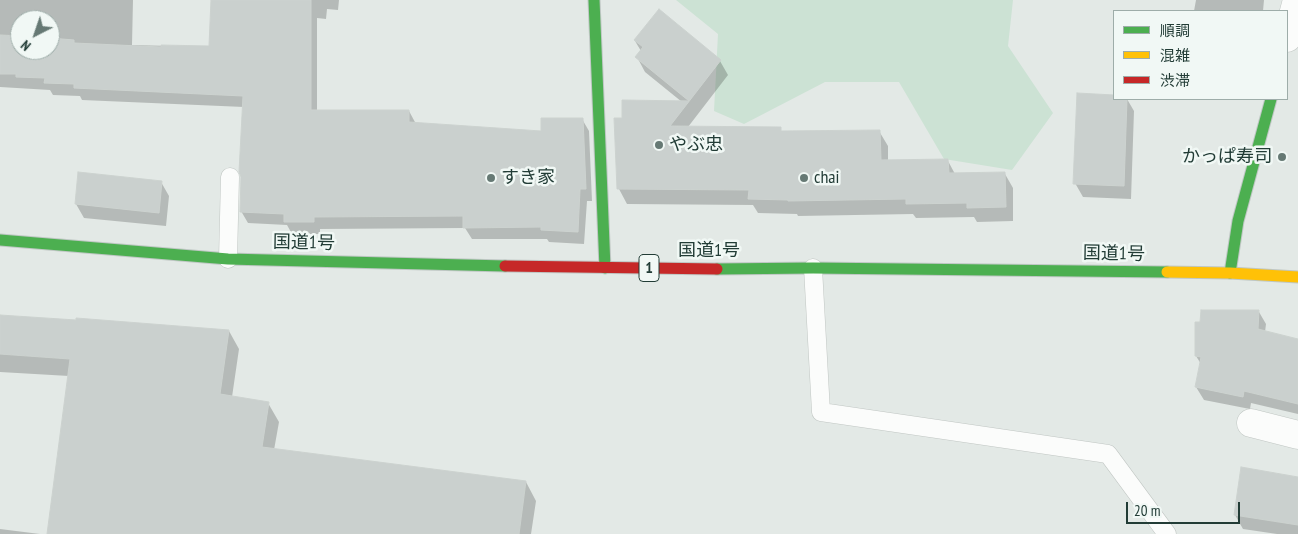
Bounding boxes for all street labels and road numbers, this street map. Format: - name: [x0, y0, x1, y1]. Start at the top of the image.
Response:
- street label: 国道1号: [273, 232, 335, 254]
- street label: 国道1号: [678, 240, 740, 262]
- street label: 国道1号: [1083, 243, 1145, 265]
- road number: 1: [639, 254, 659, 282]

